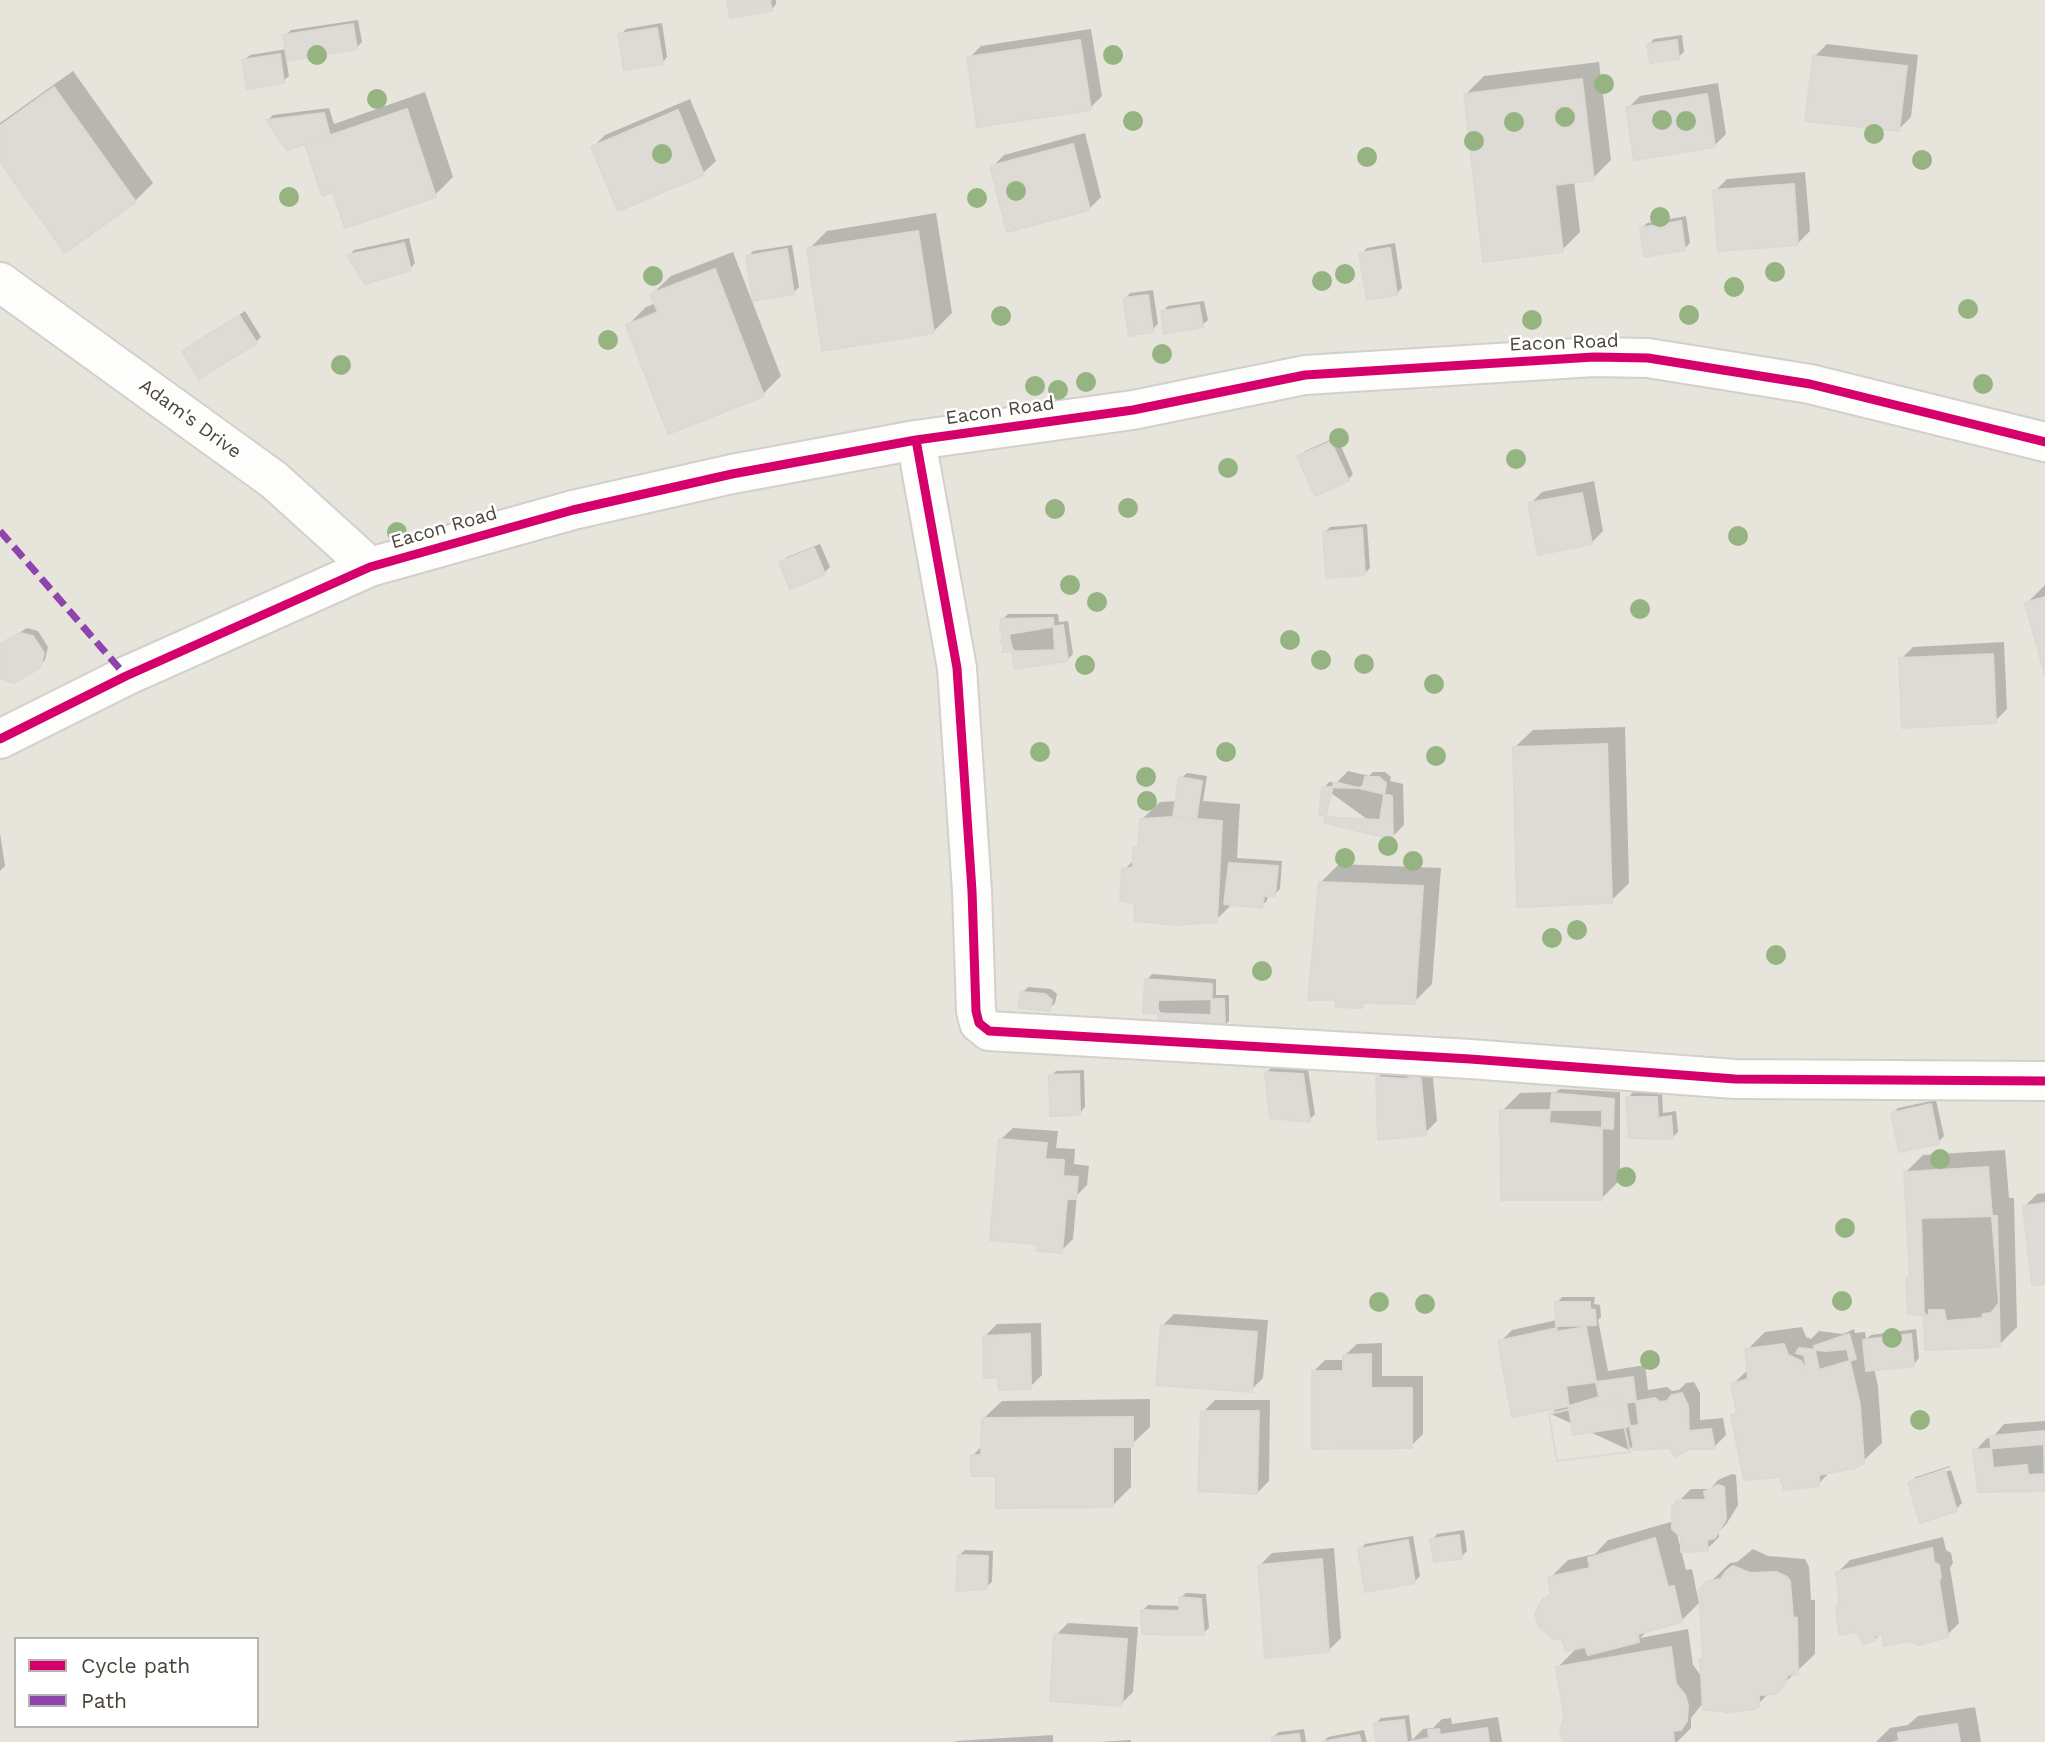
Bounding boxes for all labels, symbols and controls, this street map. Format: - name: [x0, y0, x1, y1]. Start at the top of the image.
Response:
- street label: Eacon Road: [1509, 330, 1619, 356]
- street label: Adam's Drive: [135, 374, 245, 464]
- street label: Eacon Road: [944, 392, 1056, 430]
- street label: Eacon Road: [388, 502, 500, 554]
- legend: [14, 1637, 259, 1728]
- text: Cycle path: [81, 1653, 190, 1678]
- text: Path: [81, 1688, 127, 1713]

